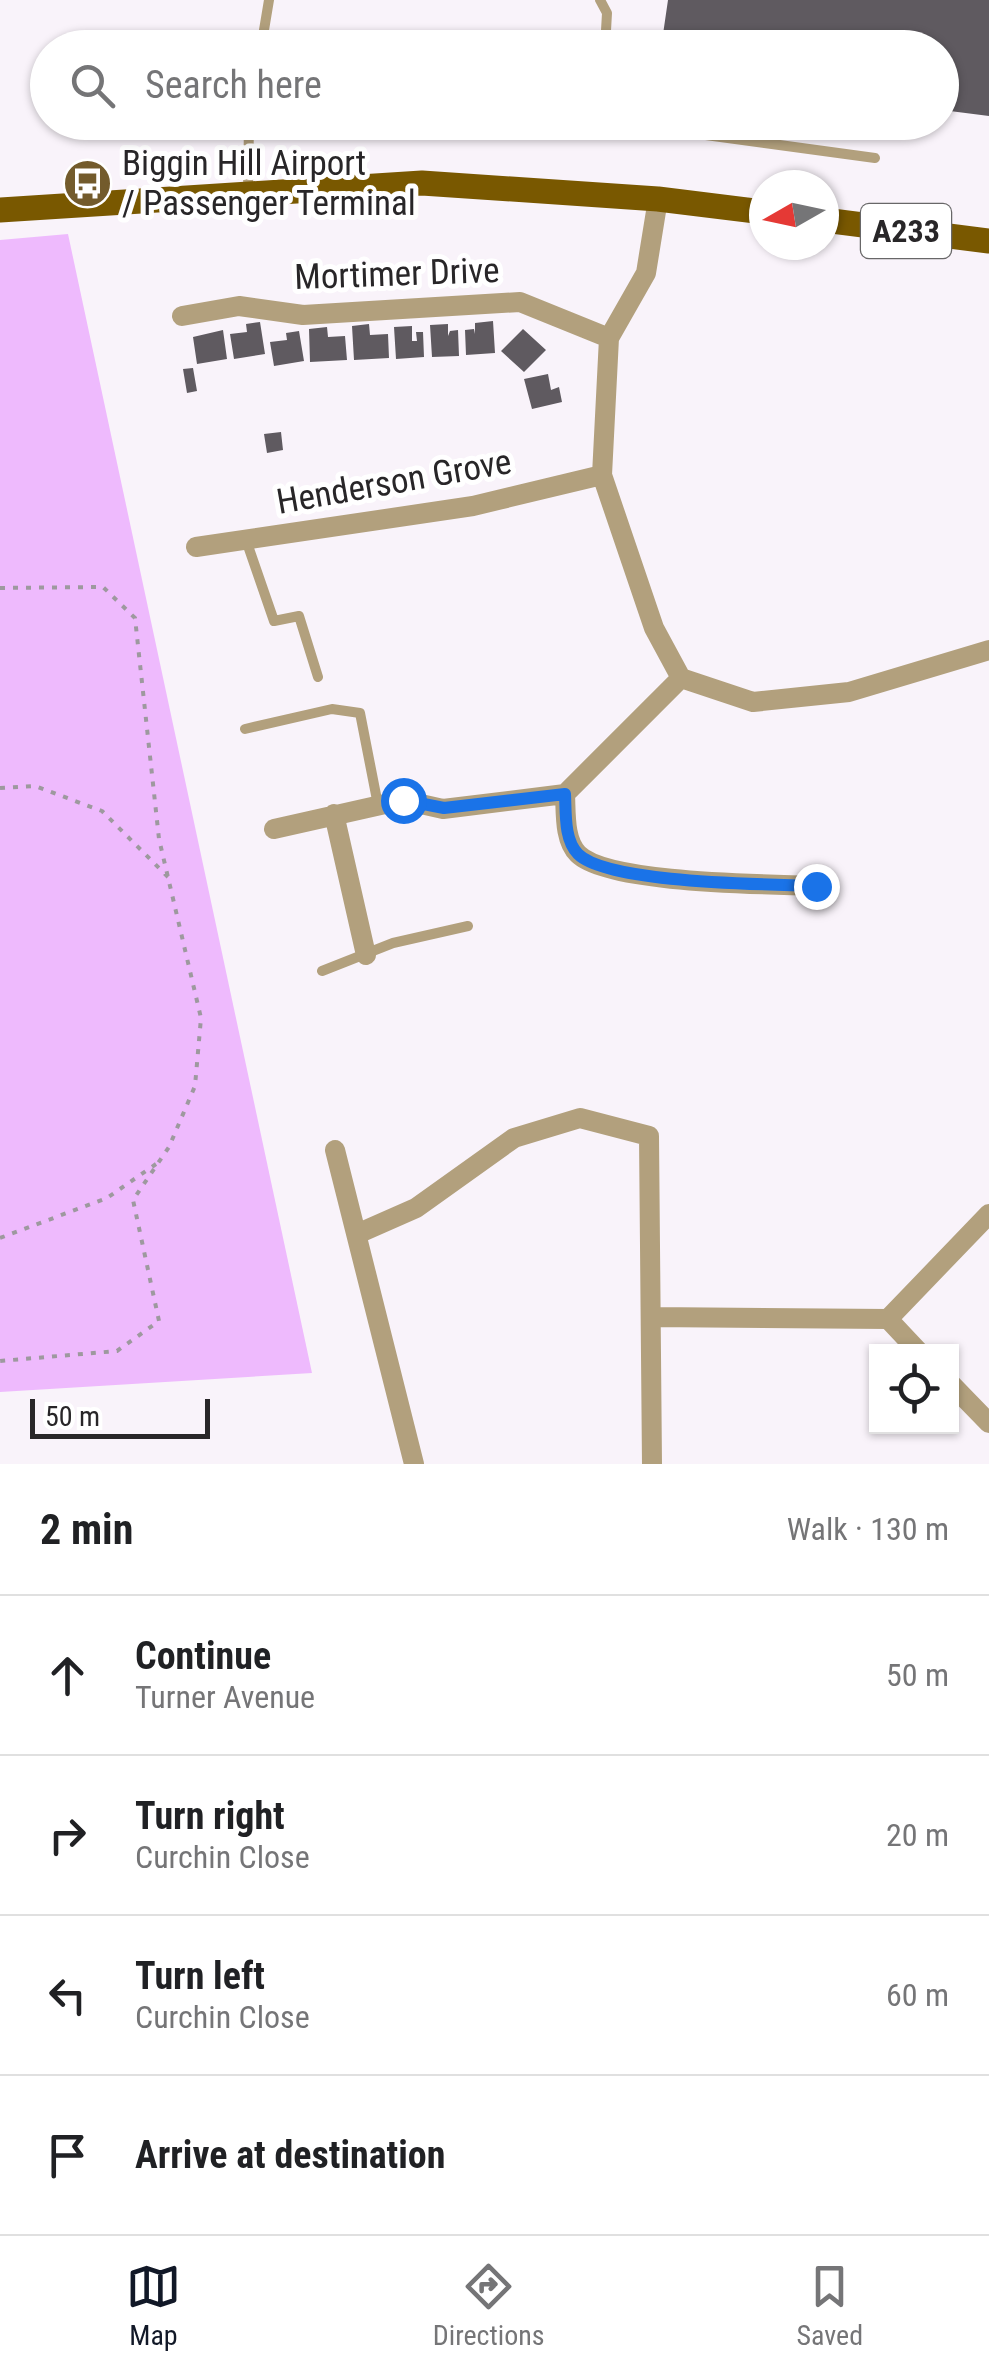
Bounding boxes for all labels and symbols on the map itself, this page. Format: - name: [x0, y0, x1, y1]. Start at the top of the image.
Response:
- place label: Biggin Hill Airport / Passenger Terminal: [122, 143, 416, 224]
- bus stop icon: Biggin Hill Airport / Passenger Terminal: [61, 157, 113, 209]
- north arrow: [749, 170, 839, 260]
- road number: A233: [861, 204, 951, 258]
- street label: Mortimer Drive: [294, 250, 500, 298]
- street label: Henderson Grove: [274, 441, 514, 523]
- route start: [381, 778, 427, 824]
- route end: [794, 864, 840, 910]
- scale bar: [30, 1394, 210, 1438]

